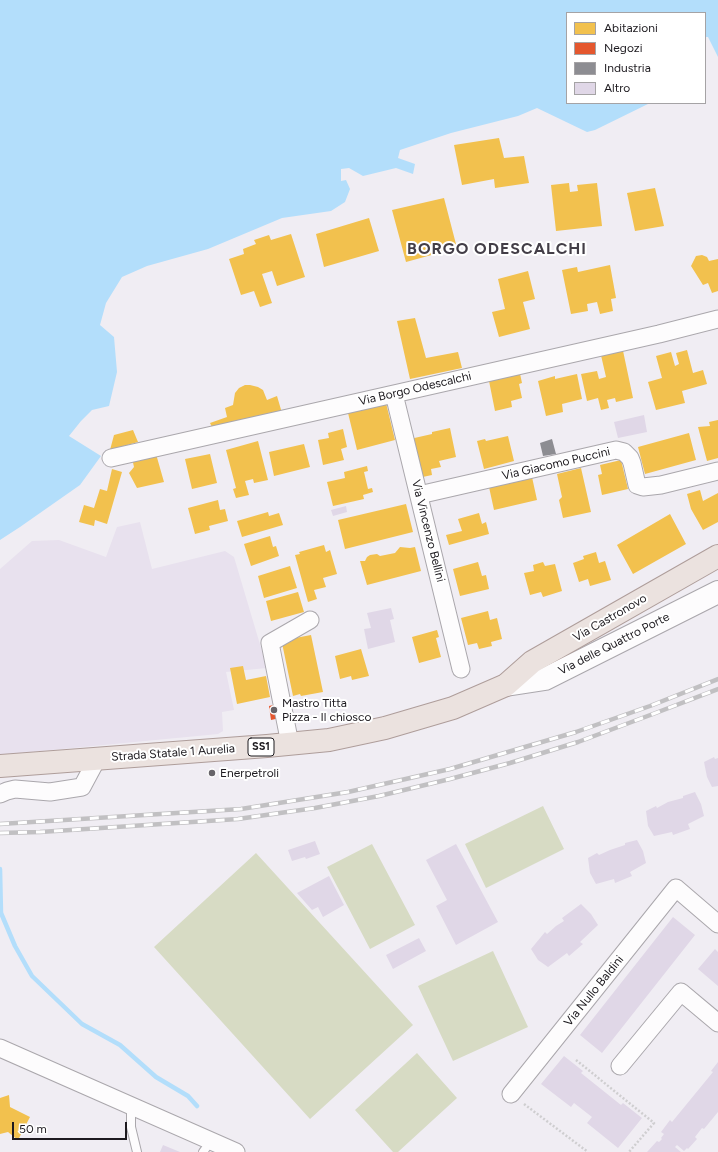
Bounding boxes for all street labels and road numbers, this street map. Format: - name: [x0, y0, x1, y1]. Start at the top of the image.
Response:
- street label: Via Borgo Odescalchi: [357, 369, 473, 409]
- street label: Via Giacomo Puccini: [500, 445, 612, 483]
- street label: Via Vincenzo Bellini: [408, 478, 448, 584]
- street label: Via Castronovo: [571, 591, 649, 645]
- street label: Via delle Quattro Porte: [556, 610, 672, 678]
- road number: SS1: [248, 738, 274, 756]
- street label: Strada Statale 1 Aurelia: [111, 741, 235, 765]
- street label: Via Nullo Baldini: [561, 953, 627, 1029]

